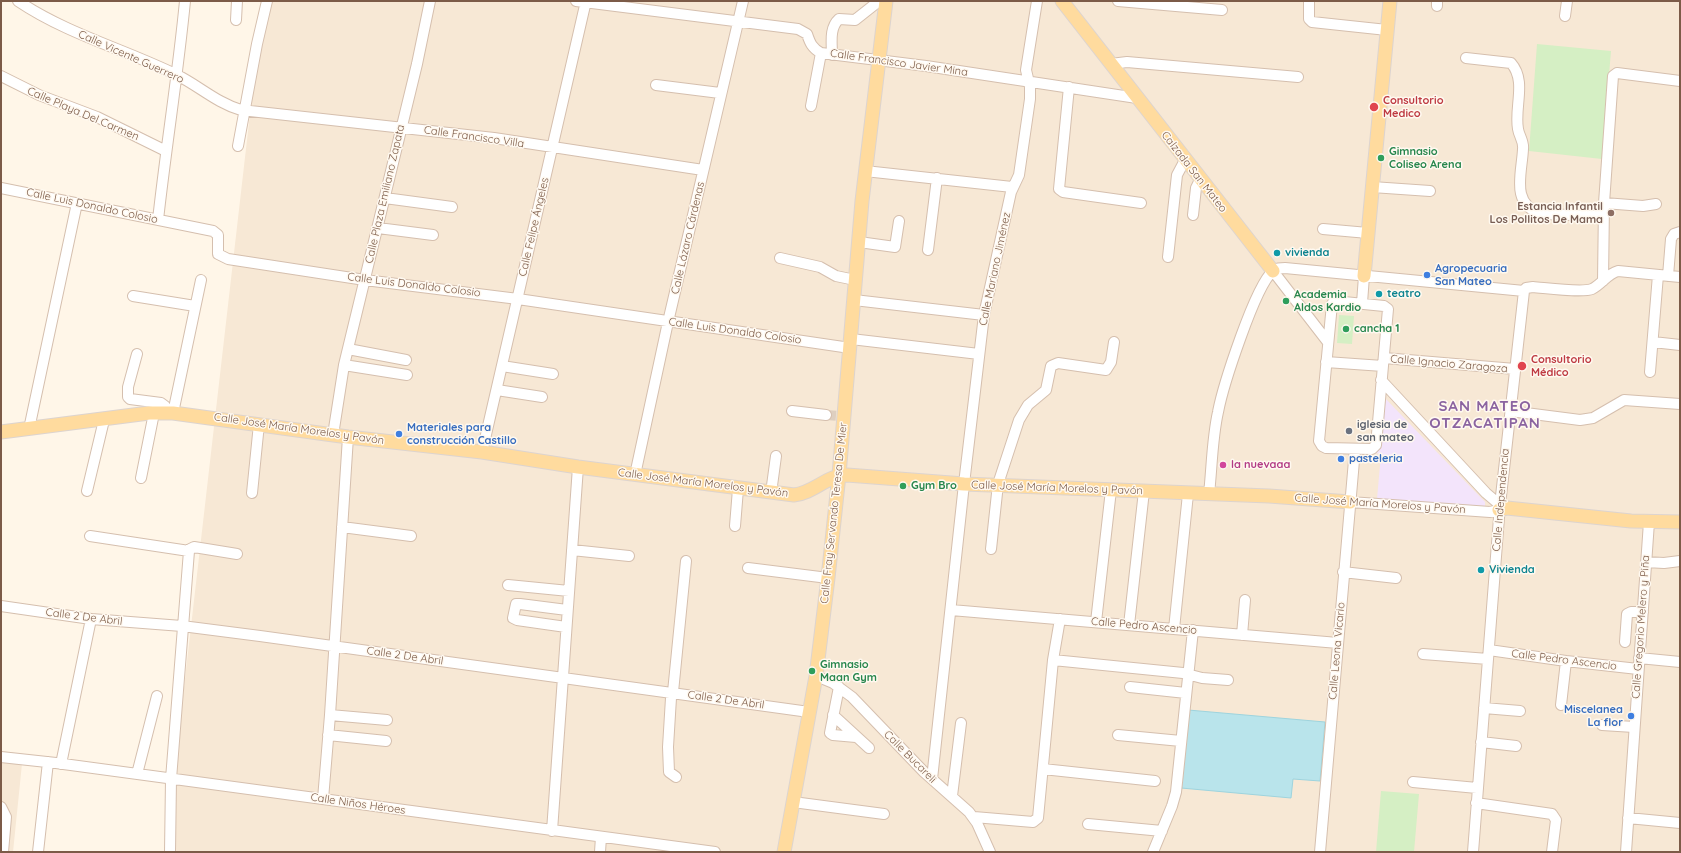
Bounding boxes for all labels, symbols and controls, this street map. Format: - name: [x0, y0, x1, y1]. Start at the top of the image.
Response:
- street label: Calle Vicente Guerrero: [76, 28, 186, 86]
- street label: Calle Francisco Javier Mina: [829, 47, 969, 79]
- street label: Calle Playa Del Carmen: [25, 84, 141, 144]
- place label: Consultorio Medico: [1383, 94, 1444, 120]
- marker: Consultorio Medico: [1368, 101, 1380, 113]
- street label: Calle Plaza Emiliano Zapata: [363, 123, 407, 265]
- street label: Calle Francisco Villa: [423, 123, 525, 151]
- street label: Calzada San Mateo: [1158, 129, 1230, 215]
- place label: Gimnasio Coliseo Arena: [1389, 145, 1462, 171]
- marker: Gimnasio Coliseo Arena: [1376, 153, 1386, 163]
- street label: Calle Felipe Ángeles: [516, 176, 552, 278]
- street label: Calle Lázaro Cárdenas: [669, 180, 707, 296]
- street label: Calle Luis Donaldo Colosio: [25, 186, 159, 226]
- place label: Estancia Infantil Los Pollitos De Mama: [1489, 200, 1603, 226]
- marker: Estancia Infantil Los Pollitos De Mama: [1606, 208, 1616, 218]
- street label: Calle Mariano Jiménez: [977, 211, 1013, 327]
- place label: vivienda: [1285, 246, 1329, 260]
- marker: vivienda: [1272, 248, 1282, 258]
- place label: Agropecuaria San Mateo: [1435, 262, 1507, 288]
- street label: Calle Luis Donaldo Colosio: [347, 270, 481, 300]
- marker: Agropecuaria San Mateo: [1422, 270, 1432, 280]
- place label: teatro: [1387, 287, 1421, 301]
- place label: Academia Aldos Kardio: [1294, 288, 1361, 314]
- marker: teatro: [1374, 289, 1384, 299]
- marker: Academia Aldos Kardio: [1281, 296, 1291, 306]
- street label: Calle Luis Donaldo Colosio: [668, 315, 802, 347]
- place label: cancha 1: [1354, 322, 1400, 336]
- marker: cancha 1: [1341, 324, 1351, 334]
- street label: Calle Ignacio Zaragoza: [1390, 352, 1508, 376]
- place label: Consultorio Médico: [1531, 353, 1592, 379]
- marker: Consultorio Médico: [1516, 360, 1528, 372]
- district label: SAN MATEO OTZACATIPAN: [1429, 397, 1541, 432]
- street label: Calle José María Morelos y Pavón: [213, 411, 385, 447]
- place label: iglesia de san mateo: [1357, 418, 1414, 444]
- place label: Materiales para construcción Castillo: [407, 421, 517, 447]
- street label: Calle Fray Servando Teresa De Mier: [818, 422, 850, 604]
- marker: iglesia de san mateo: [1344, 426, 1354, 436]
- marker: Materiales para construcción Castillo: [394, 429, 404, 439]
- street label: Calle Independencia: [1490, 448, 1512, 552]
- place label: pasteleria: [1349, 452, 1403, 466]
- marker: pasteleria: [1336, 454, 1346, 464]
- place label: la nuevaaa: [1231, 458, 1291, 472]
- marker: la nuevaaa: [1218, 460, 1228, 470]
- street label: Calle José María Morelos y Pavón: [617, 466, 789, 500]
- street label: Calle José María Morelos y Pavón: [971, 478, 1143, 498]
- place label: Gym Bro: [911, 479, 957, 493]
- marker: Gym Bro: [898, 481, 908, 491]
- street label: Calle José María Morelos y Pavón: [1294, 491, 1466, 517]
- street label: Calle Gregorio Melero y Piña: [1629, 555, 1653, 699]
- place label: Vivienda: [1489, 563, 1535, 577]
- marker: Vivienda: [1476, 565, 1486, 575]
- street label: Calle Leona Vicario: [1326, 602, 1348, 700]
- street label: Calle 2 De Abril: [45, 606, 123, 628]
- street label: Calle Pedro Ascencio: [1091, 615, 1197, 637]
- street label: Calle 2 De Abril: [366, 644, 444, 668]
- street label: Calle Pedro Ascencio: [1510, 647, 1618, 673]
- place label: Gimnasio Maan Gym: [820, 658, 877, 684]
- marker: Gimnasio Maan Gym: [807, 666, 817, 676]
- street label: Calle 2 De Abril: [687, 688, 765, 712]
- place label: Miscelanea La flor: [1564, 703, 1623, 729]
- marker: Miscelanea La flor: [1626, 711, 1636, 721]
- street label: Calle Bucareli: [881, 728, 939, 786]
- street label: Calle Niños Héroes: [310, 791, 406, 817]

